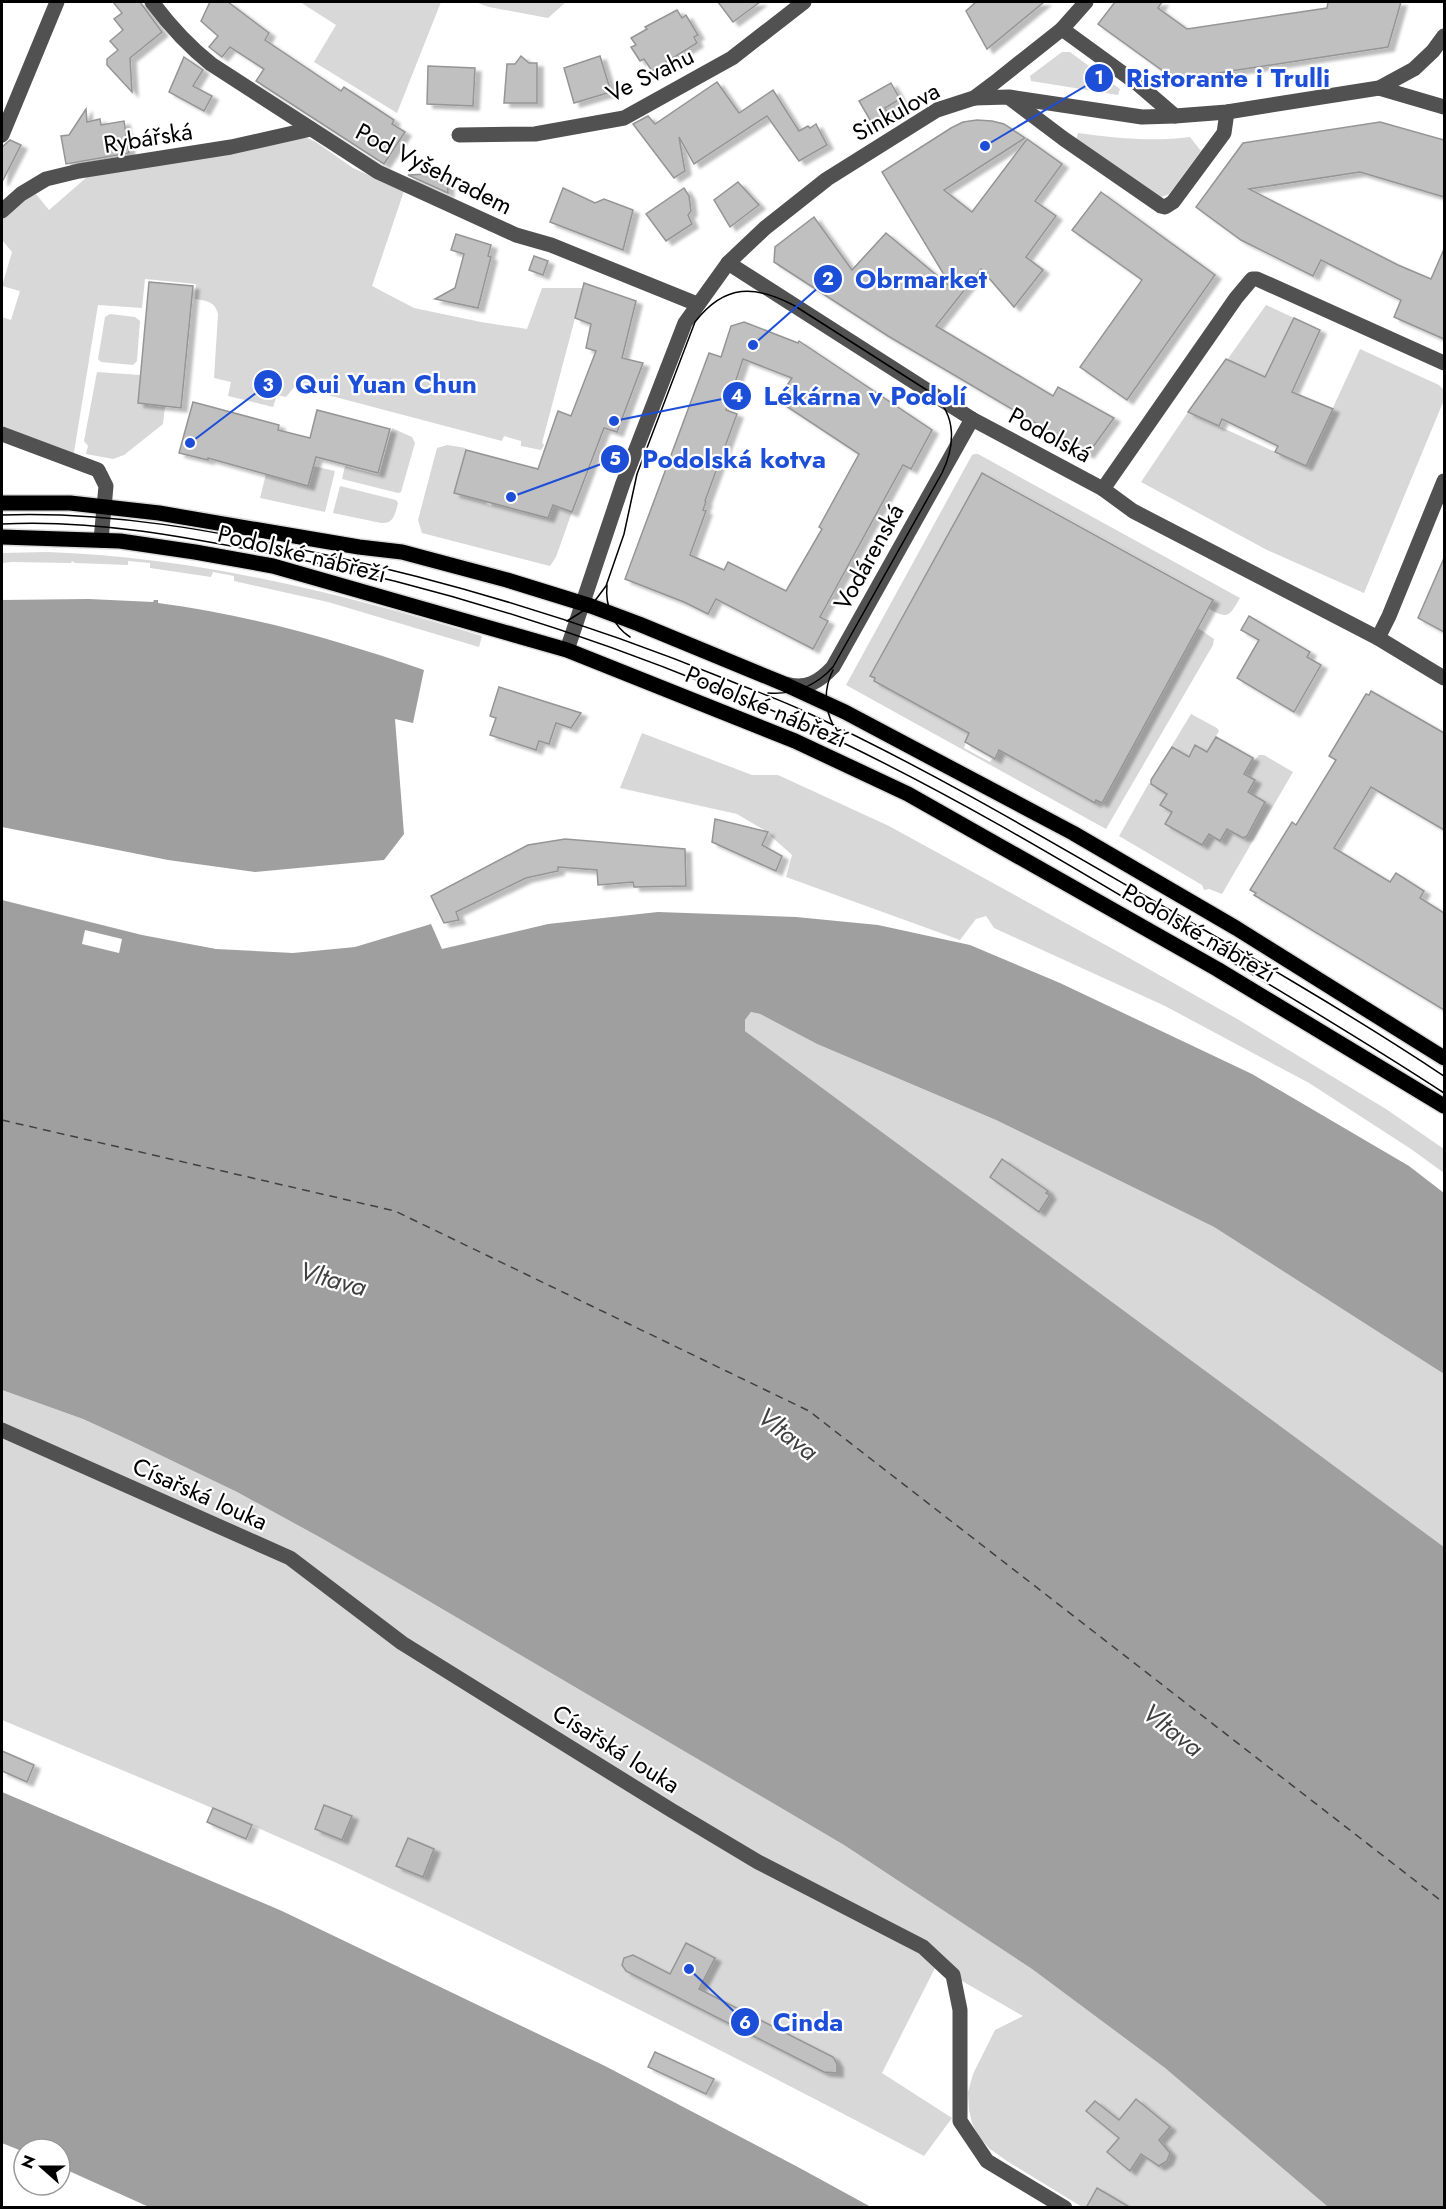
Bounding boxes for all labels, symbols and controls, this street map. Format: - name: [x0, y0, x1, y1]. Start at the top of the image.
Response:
- street label: Ve Svahu: [600, 38, 700, 111]
- callout: Ristorante i Trulli: [1084, 56, 1342, 100]
- text: Ristorante i Trulli: [1126, 59, 1330, 97]
- text: 1: [1094, 65, 1104, 91]
- street label: Sinkulova: [846, 73, 946, 150]
- street label: Rybářská: [101, 113, 195, 162]
- street label: Pod Vyšehradem: [350, 114, 519, 223]
- callout: Obrmarket: [813, 257, 999, 301]
- text: Obrmarket: [855, 260, 988, 298]
- text: 2: [822, 266, 834, 292]
- callout: Qui Yuan Chun: [253, 362, 489, 406]
- text: Qui Yuan Chun: [295, 365, 477, 403]
- text: 3: [262, 372, 274, 398]
- callout: Lékárna v Podolí: [722, 374, 979, 418]
- text: Lékárna v Podolí: [763, 377, 968, 415]
- text: 4: [731, 383, 743, 409]
- street label: Podolská: [1002, 398, 1098, 471]
- callout: Podolská kotva: [600, 437, 838, 481]
- text: Podolská kotva: [642, 440, 826, 478]
- text: 5: [609, 446, 621, 472]
- street label: Vodárenská: [825, 497, 912, 616]
- street label: Podolské nábřeží: [214, 516, 391, 592]
- street label: Podolské nábřeží: [680, 657, 853, 757]
- street label: Podolské nábřeží: [1116, 874, 1283, 991]
- water label: Vltava: [295, 1252, 371, 1306]
- water label: Vltava: [749, 1398, 827, 1470]
- street label: Císařská louka: [127, 1448, 273, 1539]
- water label: Vltava: [1134, 1694, 1212, 1766]
- street label: Císařská louka: [546, 1695, 687, 1802]
- callout: Cinda: [730, 2000, 855, 2044]
- text: Cinda: [773, 2003, 843, 2041]
- text: 6: [739, 2010, 751, 2036]
- north arrow: [12, 2137, 72, 2197]
- text: N: [15, 2152, 41, 2172]

